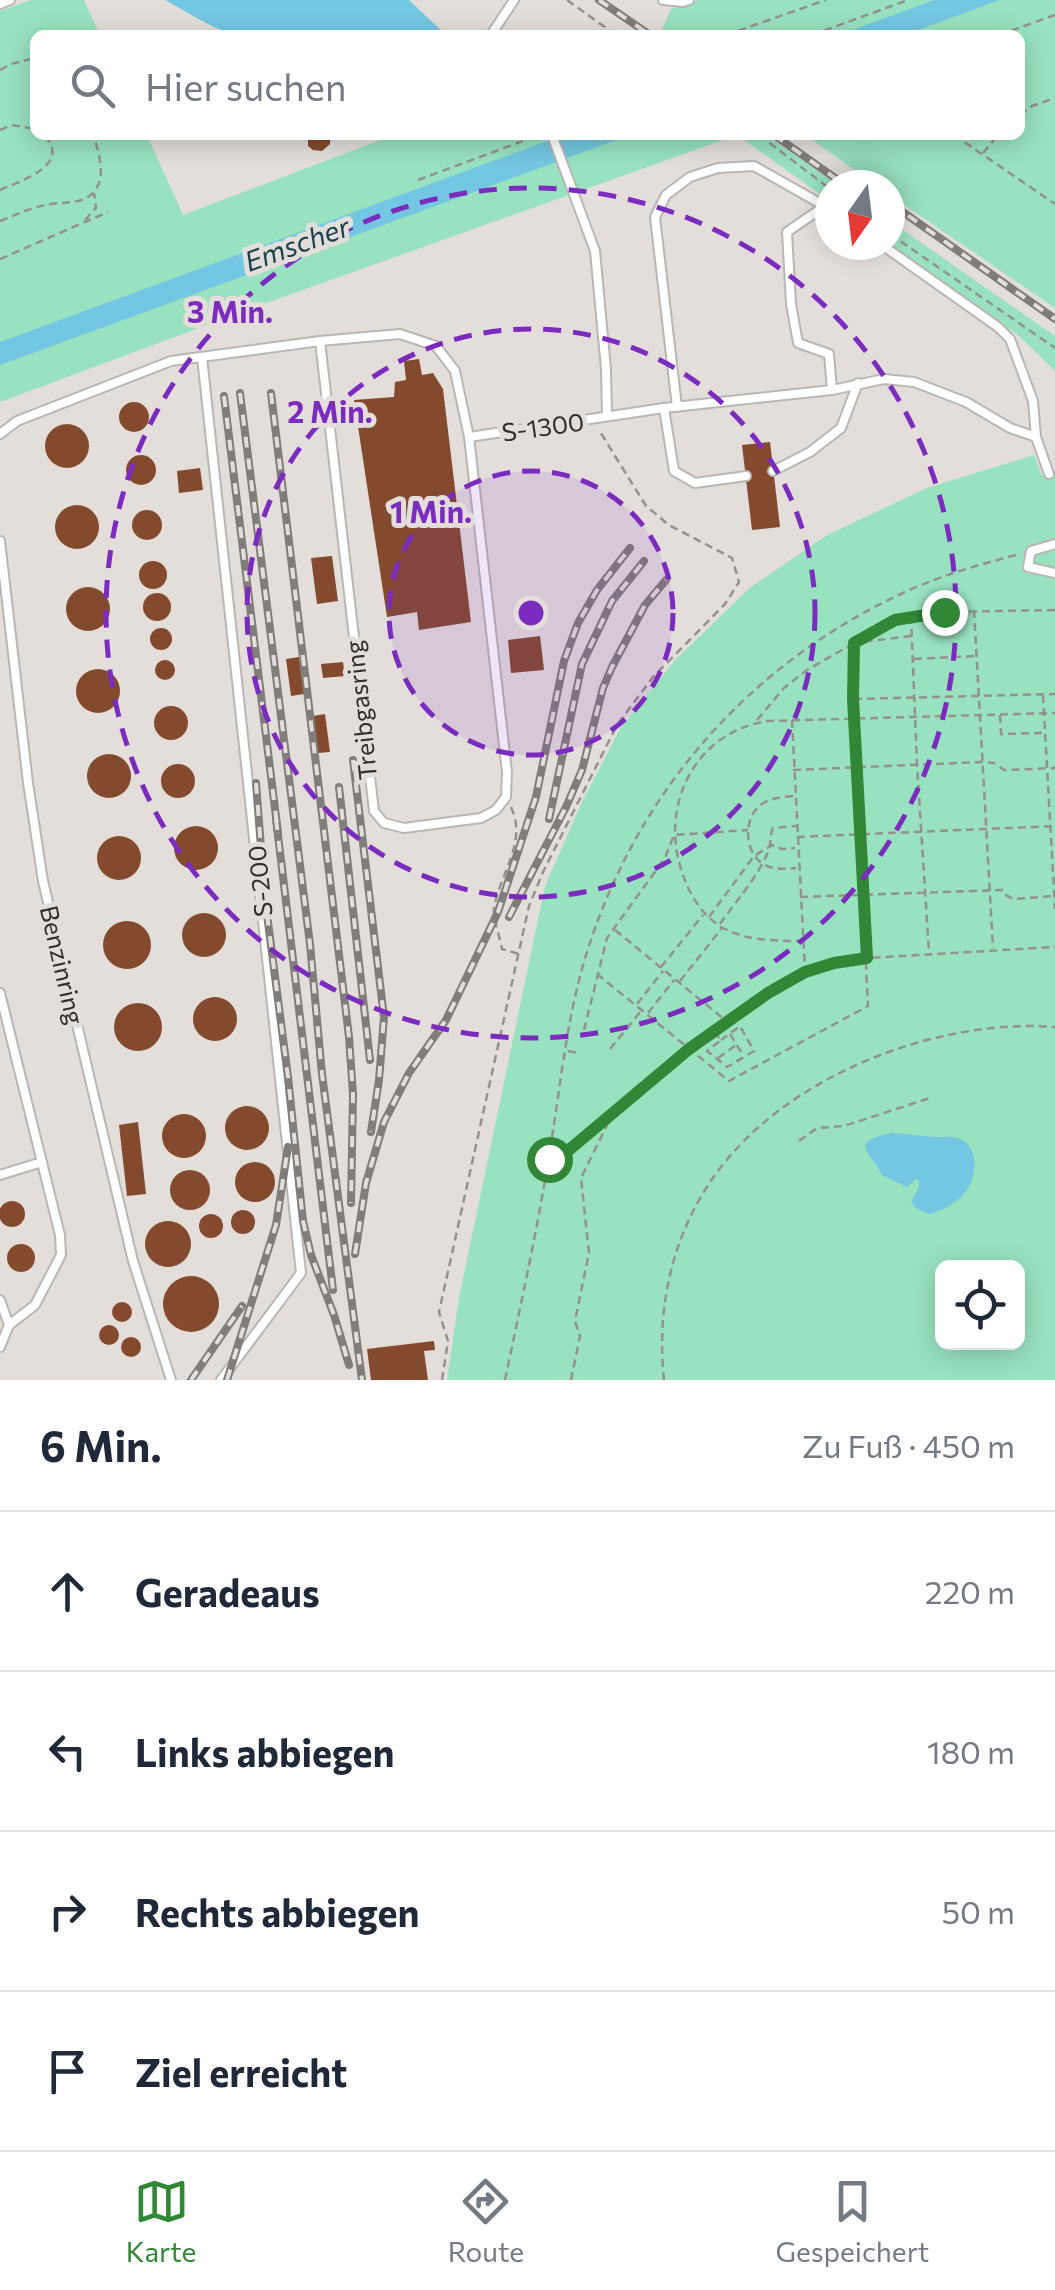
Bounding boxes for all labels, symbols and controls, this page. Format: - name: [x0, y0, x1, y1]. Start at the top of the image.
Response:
- search box: [30, 30, 1025, 140]
- icon: search: [65, 58, 120, 113]
- text: Hier suchen: [145, 62, 347, 109]
- north arrow: [815, 170, 905, 260]
- water label: Emscher: [239, 208, 355, 278]
- text: 3 Min.: [187, 292, 273, 329]
- text: 2 Min.: [287, 392, 373, 429]
- street label: S-1300: [500, 405, 586, 447]
- text: 1 Min.: [390, 492, 472, 529]
- route end: [922, 590, 968, 636]
- centre of rings: [513, 595, 549, 631]
- street label: Treibgasring: [338, 638, 382, 781]
- street label: S-200: [240, 844, 278, 918]
- street label: Benzinring: [35, 902, 91, 1028]
- route start: [527, 1137, 573, 1183]
- map controls: [935, 1260, 1025, 1350]
- button: locate: [935, 1260, 1025, 1350]
- text: 6 Min.: [40, 1419, 162, 1471]
- text: Zu Fuß · 450 m: [802, 1425, 1015, 1465]
- icon: ahead: [40, 1564, 95, 1619]
- text: Geradeaus: [135, 1568, 320, 1615]
- text: 220 m: [925, 1571, 1015, 1611]
- icon: left: [40, 1724, 95, 1779]
- text: Links abbiegen: [135, 1728, 395, 1775]
- text: 180 m: [927, 1731, 1015, 1771]
- icon: right: [40, 1884, 95, 1939]
- text: Rechts abbiegen: [135, 1888, 419, 1935]
- text: 50 m: [942, 1891, 1015, 1931]
- icon: arrive: [40, 2044, 95, 2099]
- text: Ziel erreicht: [135, 2048, 347, 2095]
- tab: Karte: [126, 2174, 196, 2268]
- tab: Route: [448, 2174, 524, 2268]
- tab: Gespeichert: [775, 2174, 929, 2268]

